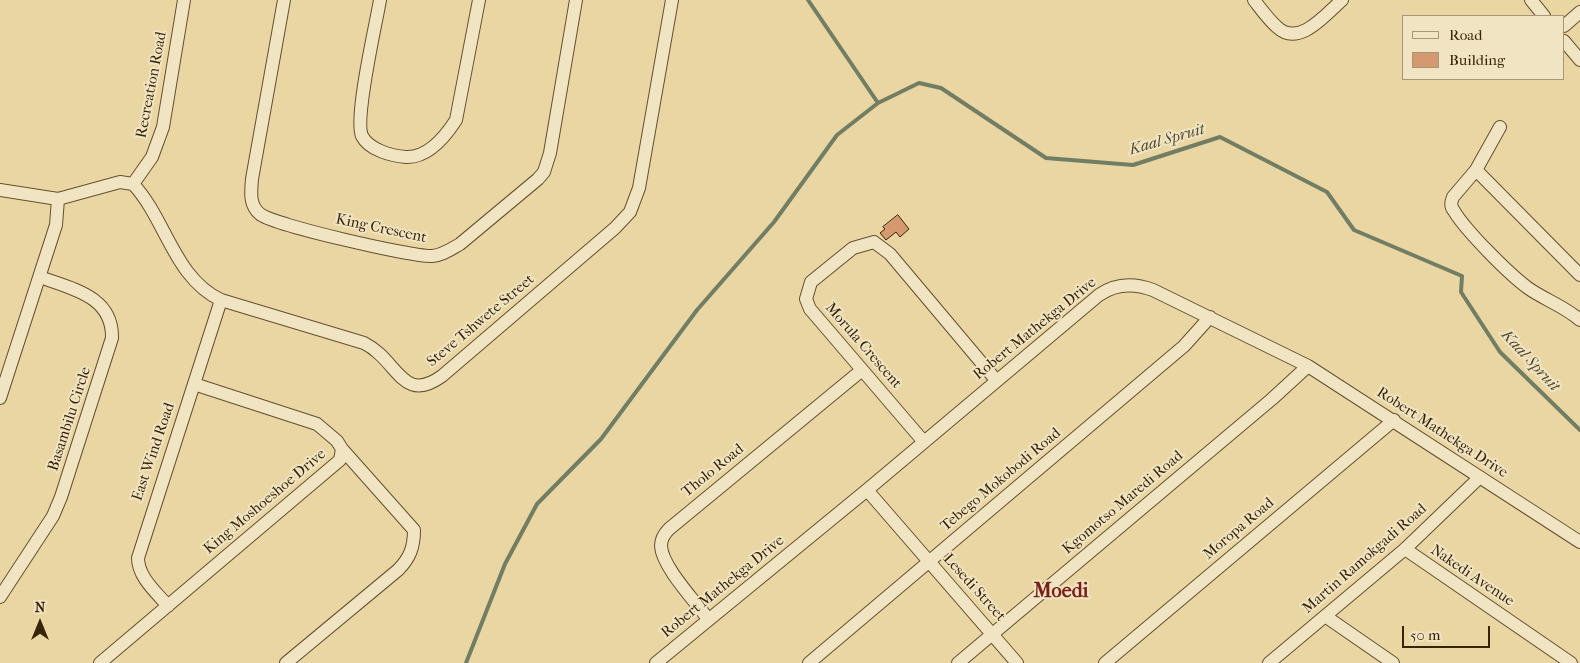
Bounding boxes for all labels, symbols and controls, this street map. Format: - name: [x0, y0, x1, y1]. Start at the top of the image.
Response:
- legend: [1402, 15, 1565, 80]
- text: Road: [1449, 26, 1482, 44]
- street label: Recreation Road: [133, 30, 171, 140]
- text: Building: [1449, 51, 1505, 69]
- water label: Kaal Spruit: [1127, 120, 1207, 160]
- street label: King Crescent: [334, 211, 428, 247]
- street label: Steve Tshwete Street: [424, 271, 538, 371]
- street label: Robert Mathekga Drive: [970, 274, 1100, 384]
- street label: Morula Crescent: [821, 300, 905, 392]
- water label: Kaal Spruit: [1497, 326, 1563, 396]
- street label: Basambilu Circle: [45, 365, 95, 473]
- street label: Robert Mathekga Drive: [1373, 384, 1511, 482]
- street label: East Wind Road: [129, 401, 179, 503]
- street label: Tebego Mokobodi Road: [937, 425, 1065, 535]
- street label: Tholo Road: [678, 441, 748, 501]
- street label: King Moshoeshoe Drive: [200, 446, 330, 558]
- street label: Kgomotso Maredi Road: [1059, 447, 1187, 559]
- street label: Moropa Road: [1200, 494, 1278, 564]
- street label: Martin Ramokgadi Road: [1299, 500, 1431, 618]
- street label: Robert Mathekga Drive: [658, 532, 788, 642]
- street label: Nakedi Avenue: [1427, 541, 1517, 611]
- street label: Lesedi Street: [939, 550, 1009, 626]
- district label: Moedi: [1034, 580, 1088, 604]
- north arrow: [15, 598, 65, 648]
- text: N: [35, 599, 45, 616]
- scale bar: [1405, 616, 1492, 648]
- text: 50 m: [1410, 626, 1440, 644]

